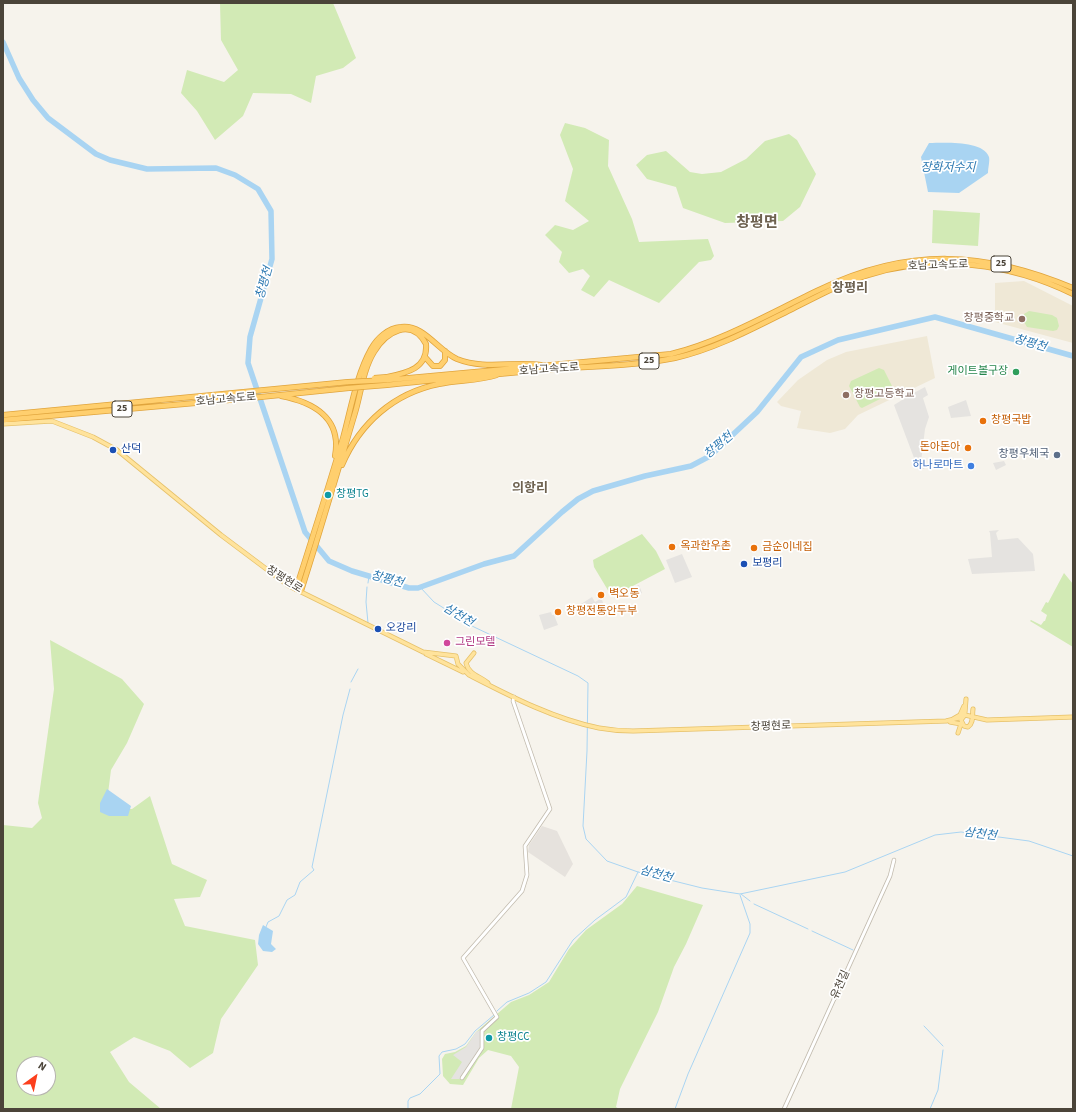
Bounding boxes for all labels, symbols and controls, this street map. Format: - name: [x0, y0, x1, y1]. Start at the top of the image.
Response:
- water label: 장화저수지: [920, 161, 976, 175]
- district label: 창평면: [736, 215, 778, 233]
- road number: 25: [991, 256, 1011, 272]
- street label: 호남고속도로: [907, 258, 969, 274]
- water label: 창평천: [254, 265, 276, 301]
- district label: 창평리: [832, 281, 868, 297]
- place label: 창평중학교: [963, 312, 1014, 326]
- marker: 창평중학교: [1017, 314, 1027, 324]
- water label: 창평천: [1012, 333, 1048, 355]
- road number: 25: [639, 353, 659, 369]
- street label: 호남고속도로: [518, 361, 580, 379]
- place label: 게이트볼구장: [947, 365, 1008, 379]
- marker: 게이트볼구장: [1011, 367, 1021, 377]
- place label: 창평고등학교: [854, 388, 915, 402]
- marker: 창평고등학교: [841, 390, 851, 400]
- street label: 호남고속도로: [195, 391, 257, 409]
- road number: 25: [112, 401, 132, 417]
- place label: 창평국밥: [991, 414, 1031, 428]
- marker: 창평국밥: [978, 416, 988, 426]
- water label: 창평천: [702, 430, 736, 462]
- place label: 돈아돈아: [920, 441, 960, 455]
- place label: 산덕: [121, 443, 141, 457]
- marker: 돈아돈아: [963, 443, 973, 453]
- marker: 산덕: [108, 445, 118, 455]
- place label: 창평우체국: [998, 448, 1049, 462]
- marker: 창평우체국: [1052, 450, 1062, 460]
- place label: 하나로마트: [912, 459, 963, 473]
- marker: 하나로마트: [966, 461, 976, 471]
- district label: 의항리: [512, 481, 548, 497]
- place label: 창평TG: [336, 488, 369, 502]
- marker: 창평TG: [323, 490, 333, 500]
- place label: 옥과한우촌: [680, 540, 731, 554]
- place label: 금순이네집: [762, 541, 813, 555]
- marker: 옥과한우촌: [667, 542, 677, 552]
- marker: 금순이네집: [749, 543, 759, 553]
- place label: 보평리: [752, 557, 782, 571]
- marker: 보평리: [739, 559, 749, 569]
- street label: 창평현로: [263, 564, 305, 596]
- water label: 창평천: [369, 569, 405, 591]
- place label: 벽오동: [609, 588, 639, 602]
- marker: 벽오동: [596, 590, 606, 600]
- water label: 삼천천: [440, 601, 476, 631]
- place label: 창평전통안두부: [566, 605, 637, 619]
- marker: 창평전통안두부: [553, 607, 563, 617]
- place label: 오강리: [386, 622, 416, 636]
- marker: 오강리: [373, 624, 383, 634]
- place label: 그린모텔: [455, 636, 495, 650]
- marker: 그린모텔: [442, 638, 452, 648]
- street label: 창평현로: [751, 720, 791, 734]
- water label: 삼천천: [963, 826, 997, 844]
- water label: 삼천천: [638, 864, 674, 886]
- street label: 유천길: [829, 968, 853, 1002]
- place label: 창평CC: [497, 1031, 529, 1045]
- marker: 창평CC: [484, 1033, 494, 1043]
- north arrow: [16, 1056, 56, 1096]
- text: N: [35, 1058, 49, 1075]

